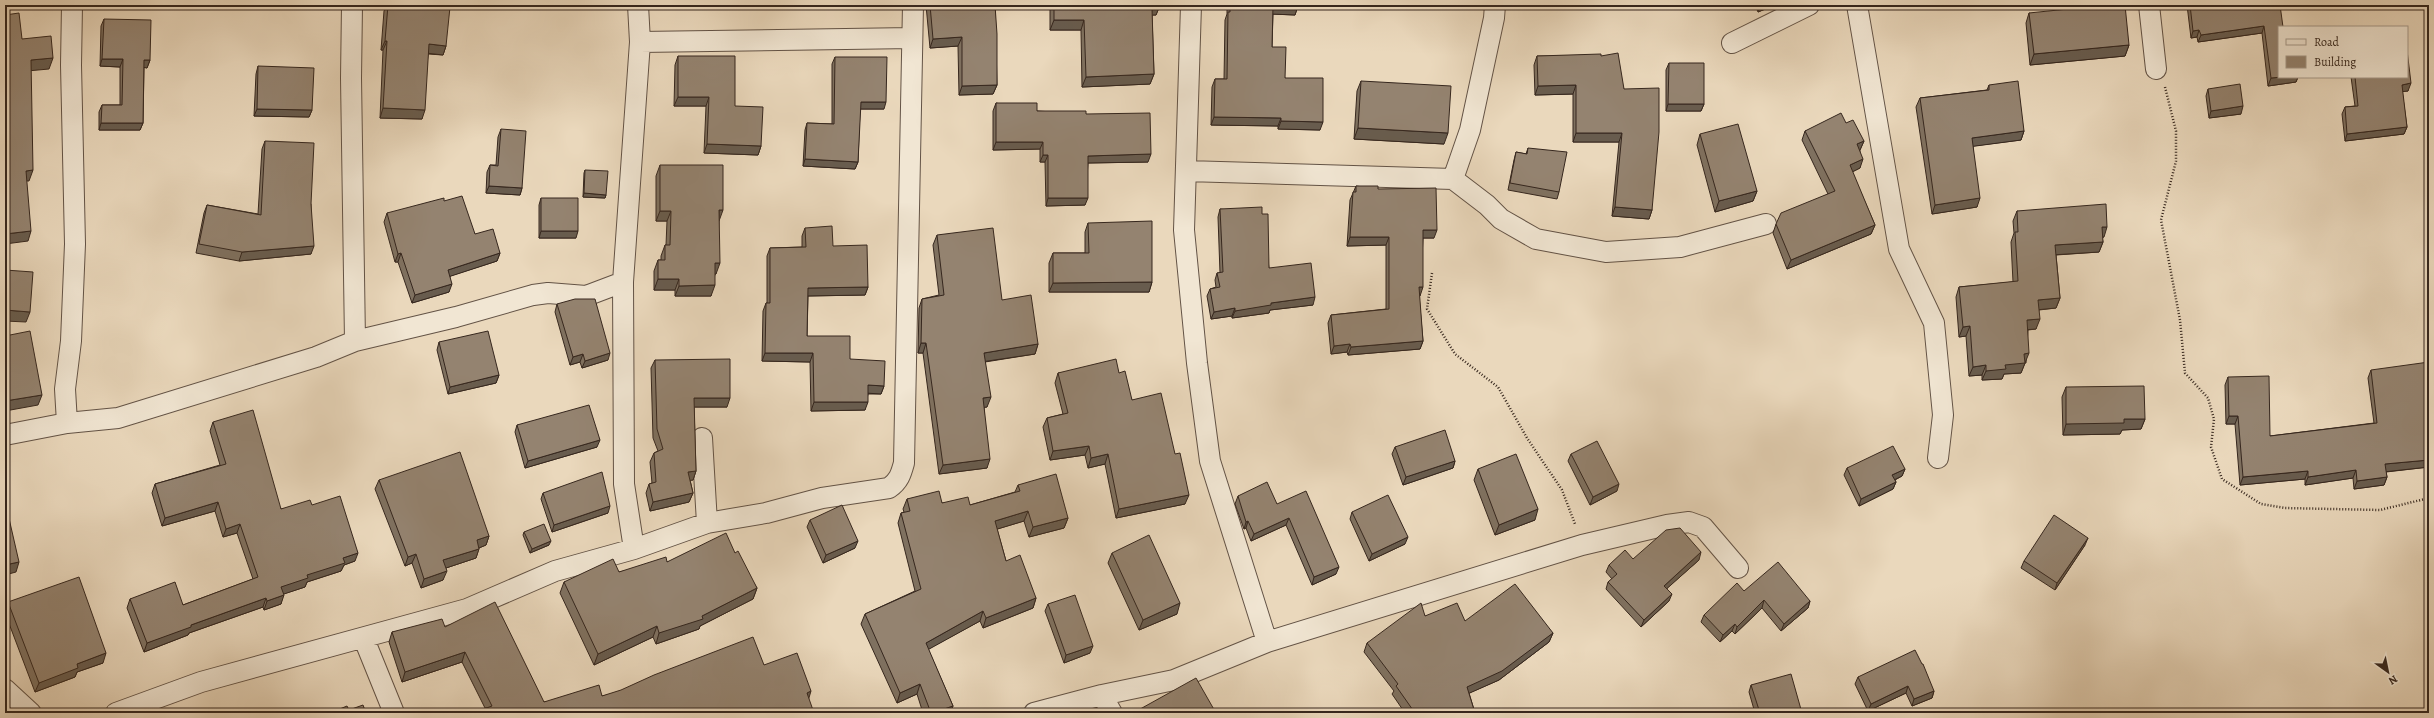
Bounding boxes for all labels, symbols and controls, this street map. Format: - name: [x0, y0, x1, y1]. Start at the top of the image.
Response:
- legend: [2278, 26, 2408, 78]
- text: Road: [2314, 34, 2340, 50]
- text: Building: [2314, 54, 2356, 70]
- north arrow: [2368, 652, 2408, 692]
- text: N: [2386, 671, 2401, 688]

